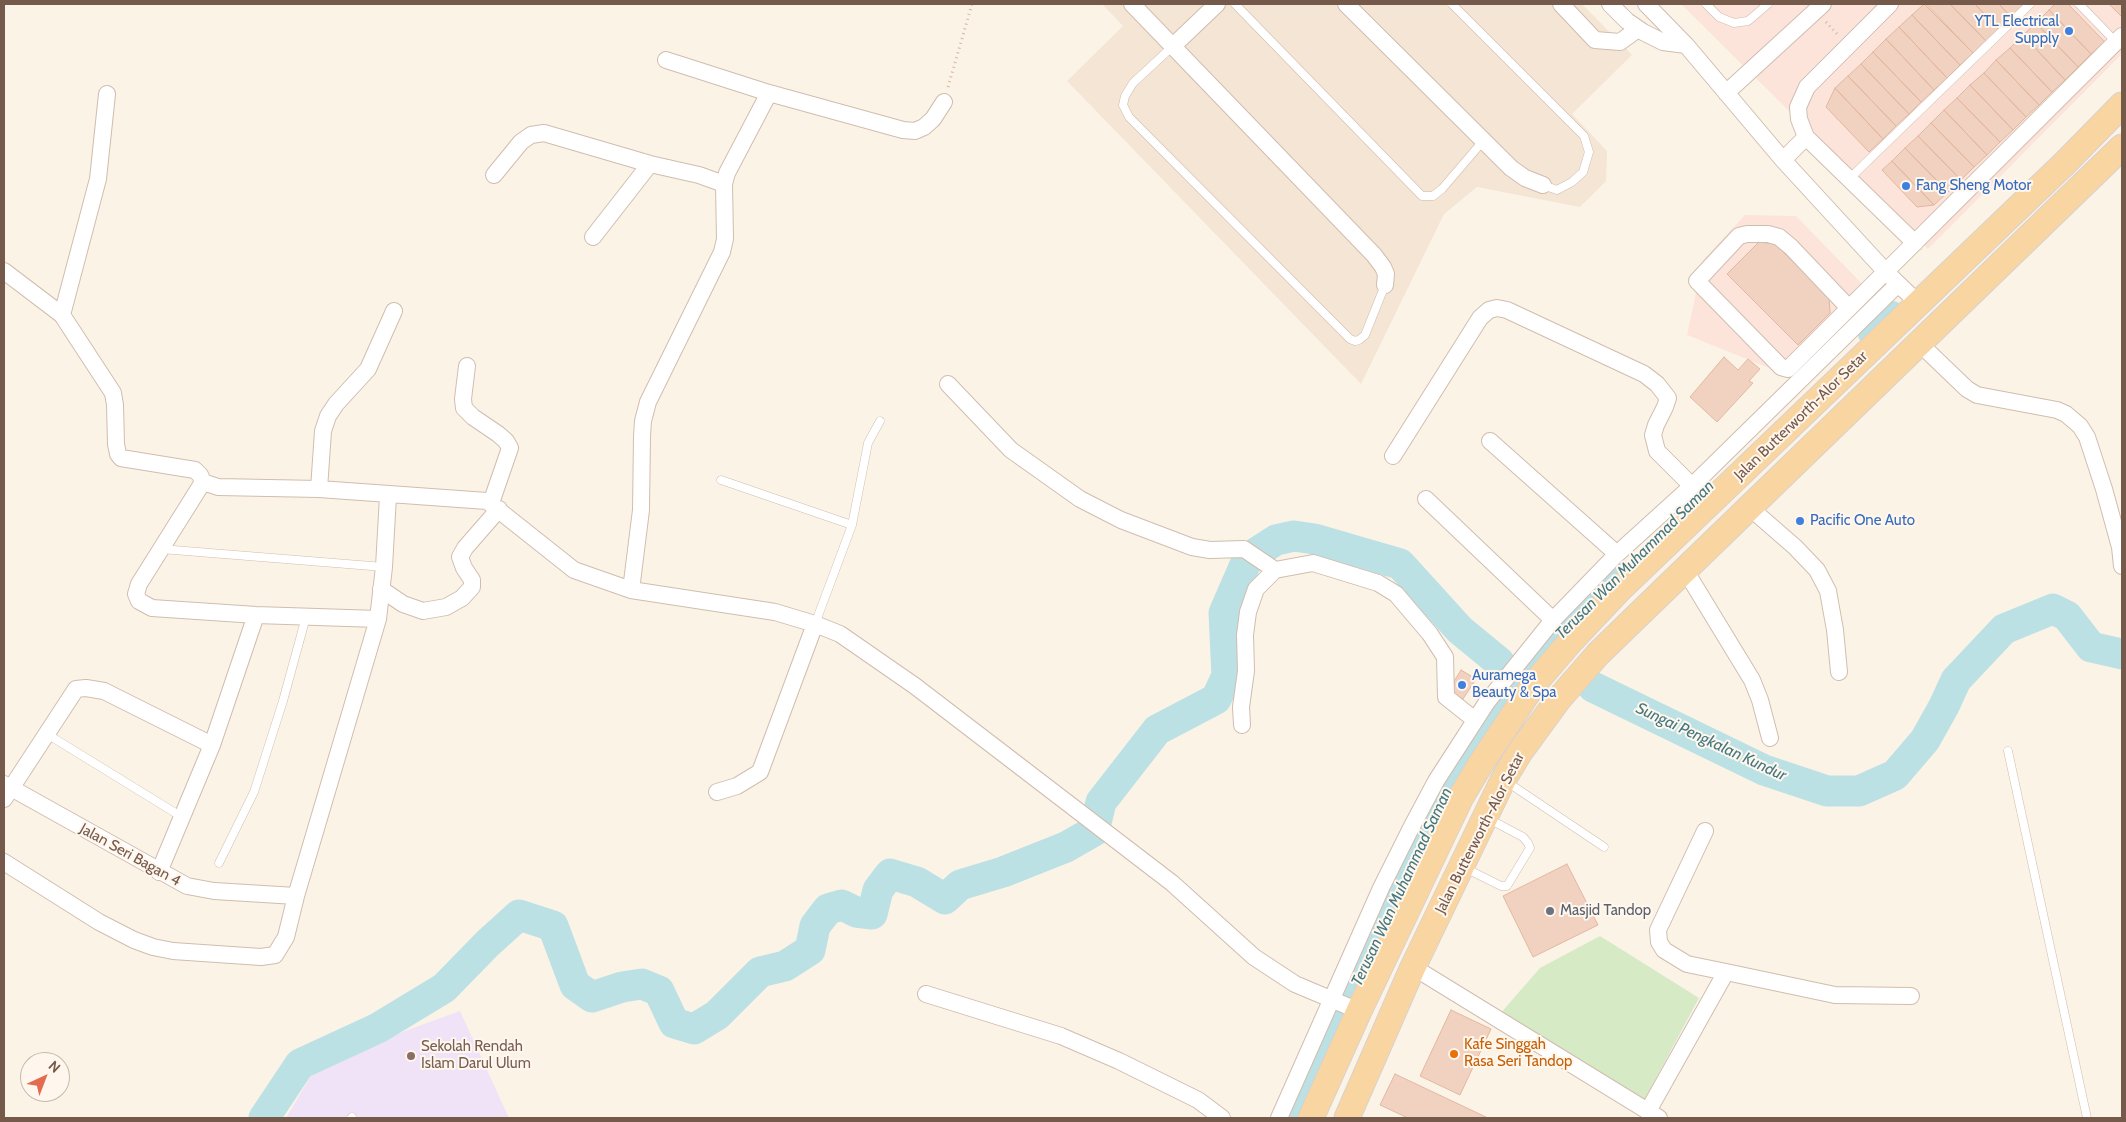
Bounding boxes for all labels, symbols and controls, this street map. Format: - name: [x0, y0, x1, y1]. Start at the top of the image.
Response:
- place label: YTL Electrical Supply: [1975, 13, 2059, 48]
- marker: YTL Electrical Supply: [2063, 25, 2075, 37]
- place label: Fang Sheng Motor: [1916, 177, 2031, 195]
- marker: Fang Sheng Motor: [1900, 180, 1912, 192]
- street label: Jalan Butterworth-Alor Setar: [1731, 348, 1871, 484]
- water label: Terusan Wan Muhammad Saman: [1552, 477, 1718, 643]
- place label: Pacific One Auto: [1810, 512, 1915, 530]
- marker: Pacific One Auto: [1794, 515, 1806, 527]
- place label: Auramega Beauty & Spa: [1472, 667, 1556, 702]
- marker: Auramega Beauty & Spa: [1456, 679, 1468, 691]
- water label: Sungai Pengkalan Kundur: [1633, 699, 1789, 785]
- street label: Jalan Butterworth-Alor Setar: [1432, 749, 1528, 917]
- water label: Terusan Wan Muhammad Saman: [1348, 785, 1456, 989]
- street label: Jalan Seri Bagan 4: [76, 820, 184, 890]
- place label: Masjid Tandop: [1560, 902, 1651, 920]
- marker: Masjid Tandop: [1544, 905, 1556, 917]
- place label: Kafe Singgah Rasa Seri Tandop: [1464, 1036, 1572, 1071]
- place label: Sekolah Rendah Islam Darul Ulum: [421, 1038, 531, 1073]
- marker: Kafe Singgah Rasa Seri Tandop: [1448, 1048, 1460, 1060]
- marker: Sekolah Rendah Islam Darul Ulum: [405, 1050, 417, 1062]
- north arrow: [20, 1052, 70, 1102]
- text: N: [45, 1057, 64, 1077]

